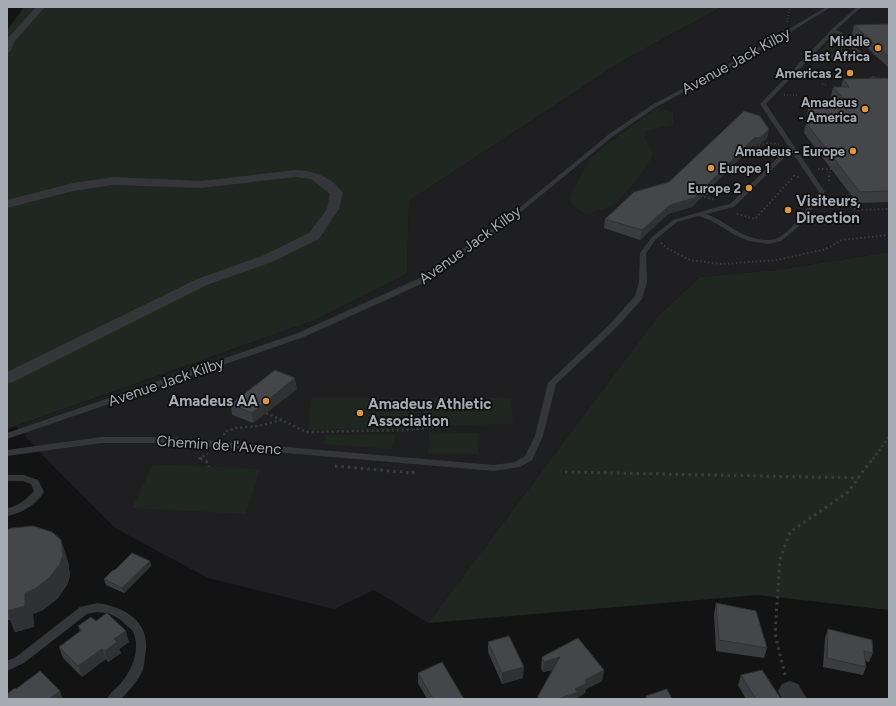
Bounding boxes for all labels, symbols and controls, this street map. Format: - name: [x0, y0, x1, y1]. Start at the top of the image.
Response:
- street label: Avenue Jack Kilby: [679, 24, 794, 98]
- place label: Middle East Africa: [804, 34, 870, 64]
- marker: Middle East Africa: [873, 43, 883, 53]
- place label: Americas 2: [775, 66, 842, 81]
- marker: Americas 2: [845, 68, 855, 78]
- place label: Amadeus - America: [798, 95, 857, 125]
- marker: Amadeus - America: [860, 104, 870, 114]
- place label: Amadeus - Europe: [735, 144, 845, 159]
- marker: Amadeus - Europe: [848, 146, 858, 156]
- place label: Europe 1: [719, 161, 770, 176]
- marker: Europe 1: [706, 163, 716, 173]
- place label: Europe 2: [688, 181, 741, 196]
- marker: Europe 2: [744, 183, 754, 193]
- place label: Visiteurs, Direction: [796, 192, 861, 227]
- street label: Avenue Jack Kilby: [416, 202, 524, 288]
- marker: Visiteurs, Direction: [783, 205, 793, 215]
- street label: Avenue Jack Kilby: [106, 354, 226, 410]
- place label: Amadeus AA: [168, 392, 258, 410]
- place label: Amadeus Athletic Association: [368, 395, 492, 430]
- marker: Amadeus AA: [261, 396, 271, 406]
- marker: Amadeus Athletic Association: [355, 408, 365, 418]
- street label: Chemin de l'Avenc: [156, 432, 282, 458]

